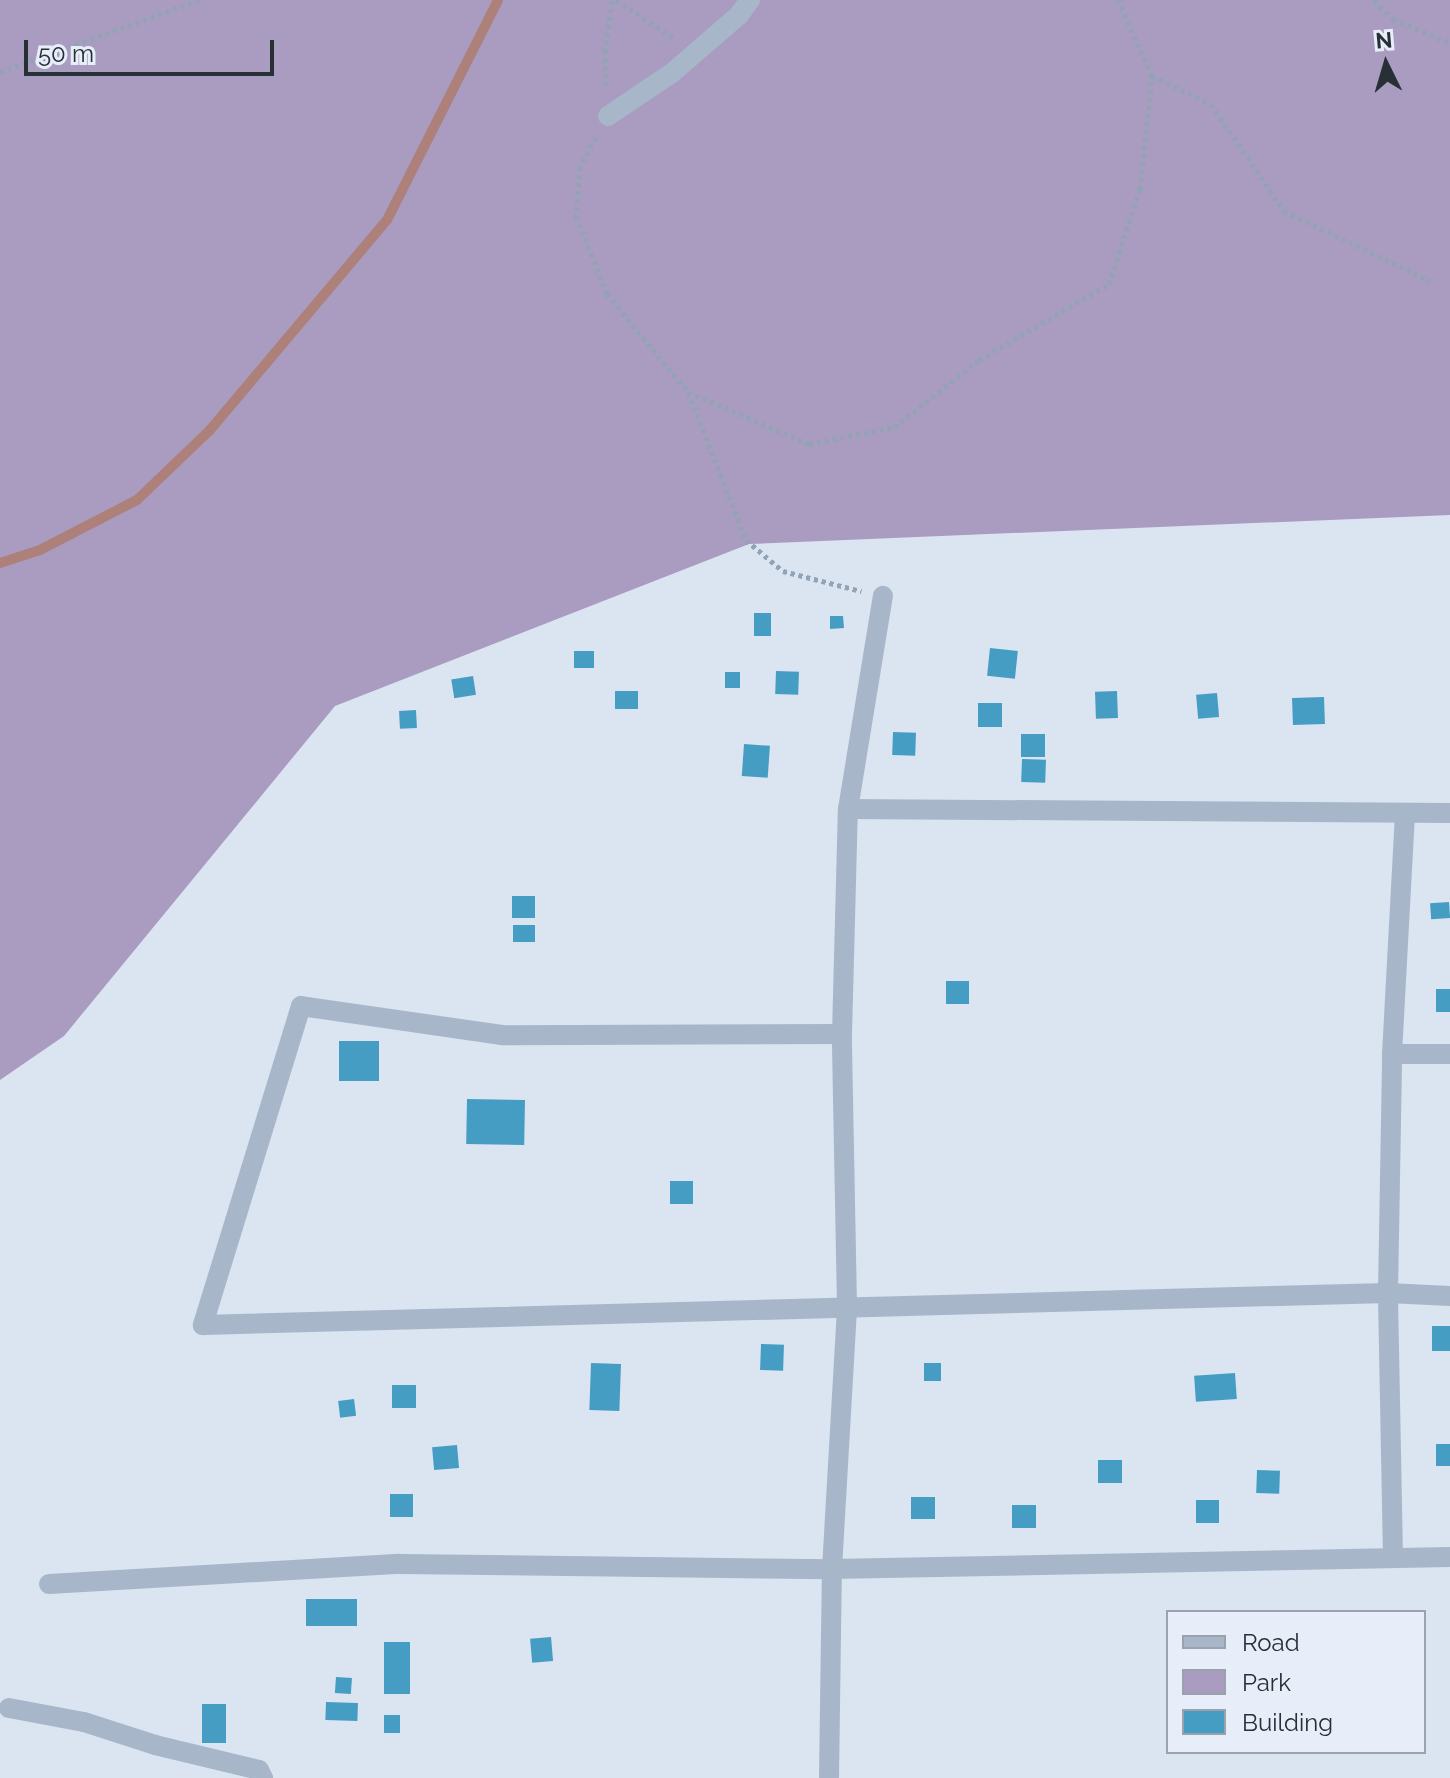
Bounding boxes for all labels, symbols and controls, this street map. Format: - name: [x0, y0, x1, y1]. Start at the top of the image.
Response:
- scale bar: [28, 24, 278, 74]
- north arrow: [1346, 24, 1426, 104]
- text: N: [1374, 26, 1393, 54]
- text: 50 m: [38, 39, 94, 68]
- legend: [1166, 1610, 1426, 1754]
- text: Road: [1242, 1628, 1300, 1657]
- text: Park: [1242, 1668, 1291, 1697]
- text: Building: [1242, 1708, 1333, 1737]

